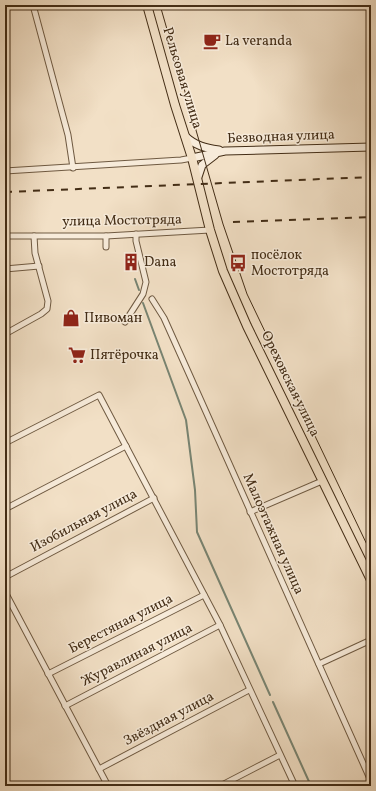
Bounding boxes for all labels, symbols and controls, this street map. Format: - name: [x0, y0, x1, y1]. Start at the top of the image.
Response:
- street label: Рельсовая улица: [158, 25, 206, 131]
- cafe icon: La veranda: [202, 31, 222, 51]
- place label: La veranda: [225, 32, 292, 51]
- street label: Безводная улица: [227, 126, 335, 148]
- street label: улица Мостотряда: [62, 210, 182, 232]
- place label: посёлок Мостотряда: [251, 246, 329, 281]
- building icon: Dana: [121, 252, 141, 272]
- place label: Dana: [144, 253, 177, 272]
- bus stop icon: посёлок Мостотряда: [228, 253, 248, 273]
- shop icon: Пивоман: [61, 308, 81, 328]
- place label: Пивоман: [84, 309, 143, 328]
- street label: Ореховская улица: [256, 328, 324, 440]
- supermarket icon: Пятёрочка: [67, 345, 87, 365]
- place label: Пятёрочка: [90, 346, 159, 365]
- street label: Малоэтажная улица: [238, 471, 308, 598]
- street label: Изобильная улица: [27, 485, 141, 557]
- street label: Берестяная улица: [66, 589, 176, 659]
- street label: Журавлиная улица: [78, 619, 196, 691]
- street label: Звёздная улица: [120, 687, 218, 751]

